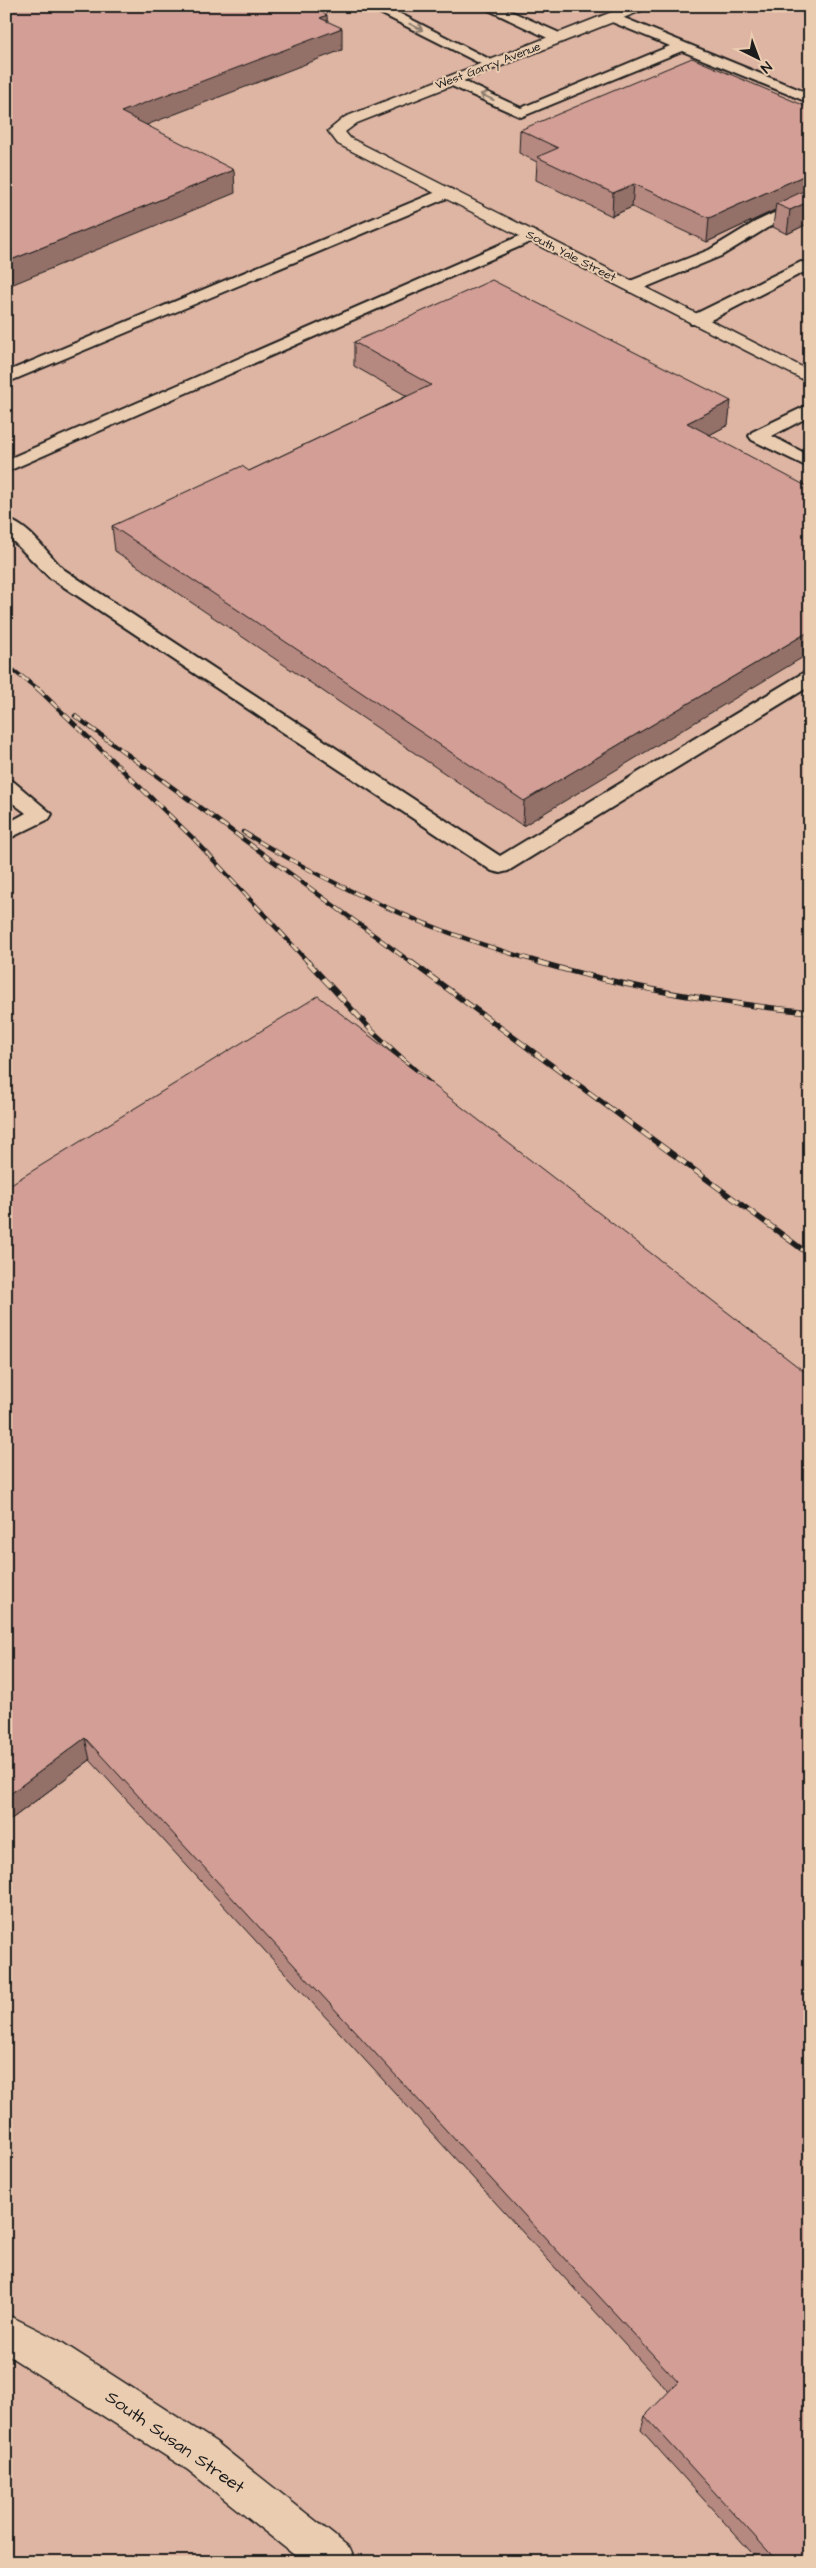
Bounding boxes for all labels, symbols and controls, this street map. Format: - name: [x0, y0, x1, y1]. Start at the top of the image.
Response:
- one-way arrow: [409, 23, 424, 33]
- north arrow: [734, 32, 784, 82]
- street label: West Garry Avenue: [433, 38, 544, 95]
- text: N: [756, 57, 776, 77]
- one-way arrow: [479, 91, 494, 101]
- street label: South Yale Street: [523, 226, 619, 286]
- street label: South Susan Street: [100, 2384, 250, 2500]

